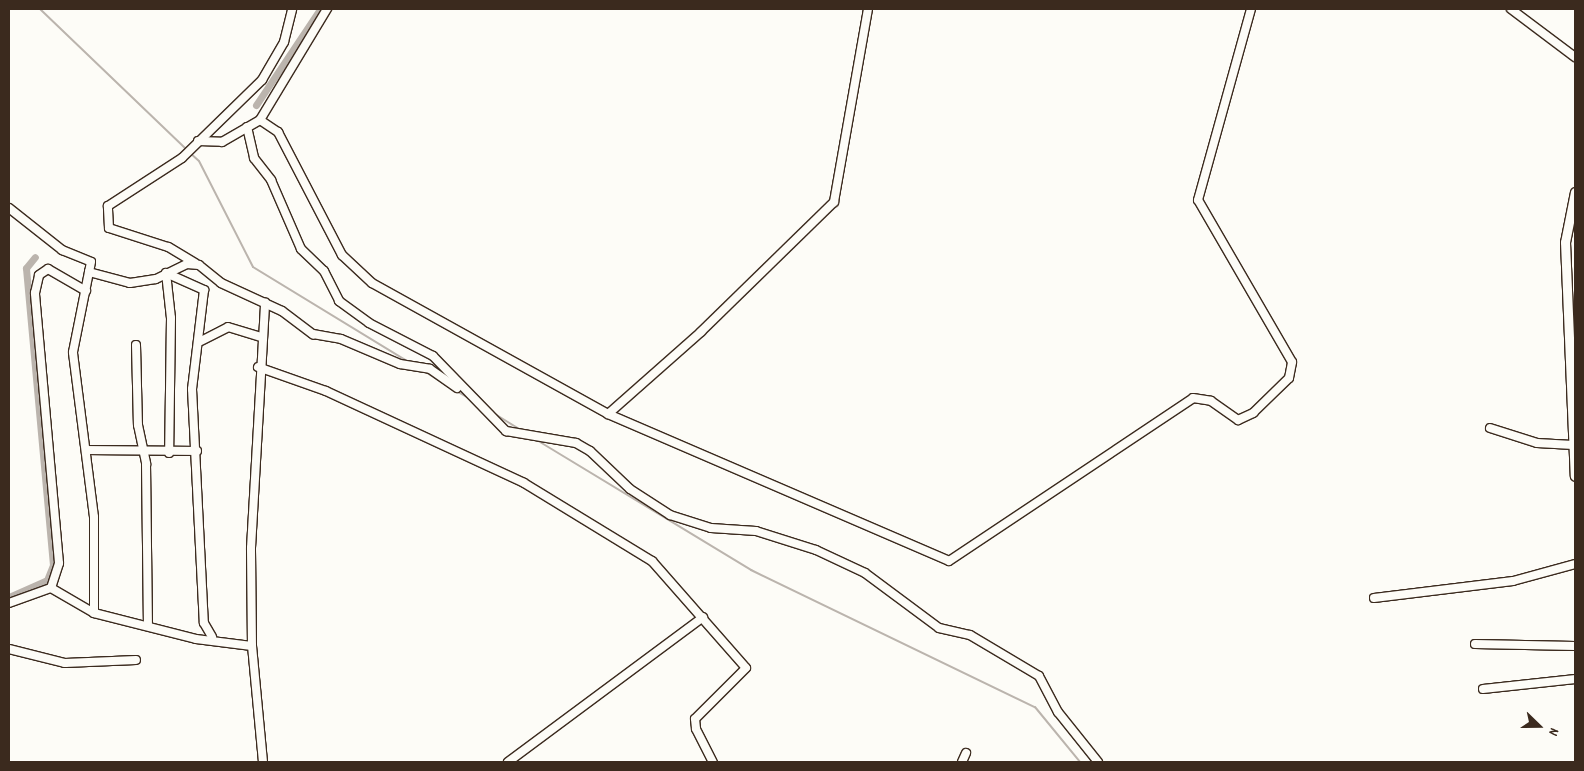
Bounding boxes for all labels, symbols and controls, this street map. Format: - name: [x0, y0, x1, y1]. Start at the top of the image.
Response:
- north arrow: [1514, 701, 1564, 751]
- text: N: [1542, 725, 1563, 739]

